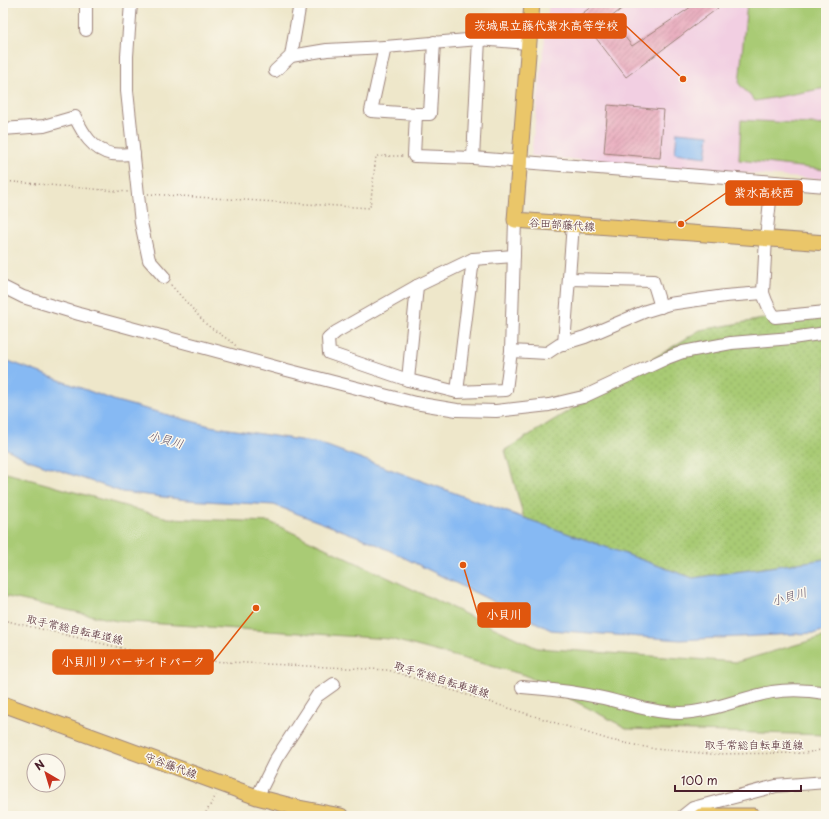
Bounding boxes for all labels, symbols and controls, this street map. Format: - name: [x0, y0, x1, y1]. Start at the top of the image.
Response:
- callout: 茨城県立藤代紫水高等学校: [466, 14, 626, 38]
- text: 茨城県立藤代紫水高等学校: [474, 16, 618, 34]
- callout: 紫水高校西: [726, 181, 802, 205]
- text: 紫水高校西: [734, 183, 794, 201]
- street label: 谷田部藤代線: [528, 213, 596, 235]
- water label: 小貝川: [146, 426, 186, 452]
- water label: 小貝川: [769, 582, 809, 610]
- callout: 小貝川: [478, 603, 530, 627]
- text: 小貝川: [486, 605, 522, 623]
- street label: 取手常総自転車道線: [25, 610, 125, 648]
- callout: 小貝川リバーサイドパーク: [53, 650, 213, 674]
- text: 小貝川リバーサイドパーク: [61, 652, 205, 670]
- street label: 取手常総自転車道線: [392, 656, 492, 702]
- street label: 取手常総自転車道線: [705, 736, 804, 753]
- street label: 守谷藤代線: [142, 748, 200, 782]
- north arrow: [26, 753, 66, 793]
- text: N: [31, 755, 48, 774]
- scale bar: [675, 767, 801, 793]
- text: 100 m: [681, 771, 718, 789]

